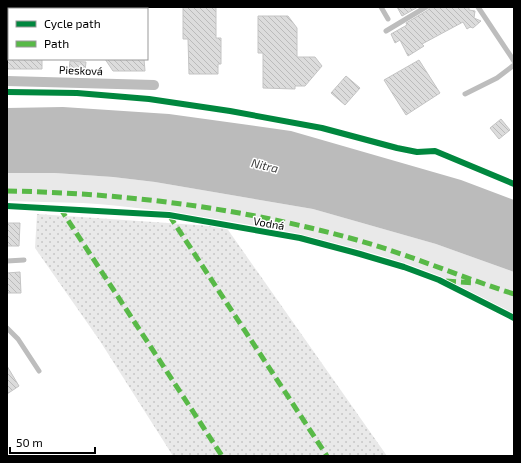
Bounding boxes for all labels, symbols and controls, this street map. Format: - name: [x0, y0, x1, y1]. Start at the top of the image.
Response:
- legend: [8, 8, 148, 60]
- text: Cycle path: [44, 16, 101, 30]
- text: Path: [44, 36, 69, 50]
- street label: Piesková: [59, 63, 103, 77]
- water label: Nitra: [250, 155, 280, 175]
- street label: Vodná: [252, 214, 286, 232]
- scale bar: [10, 429, 95, 455]
- text: 50 m: [16, 435, 43, 449]

